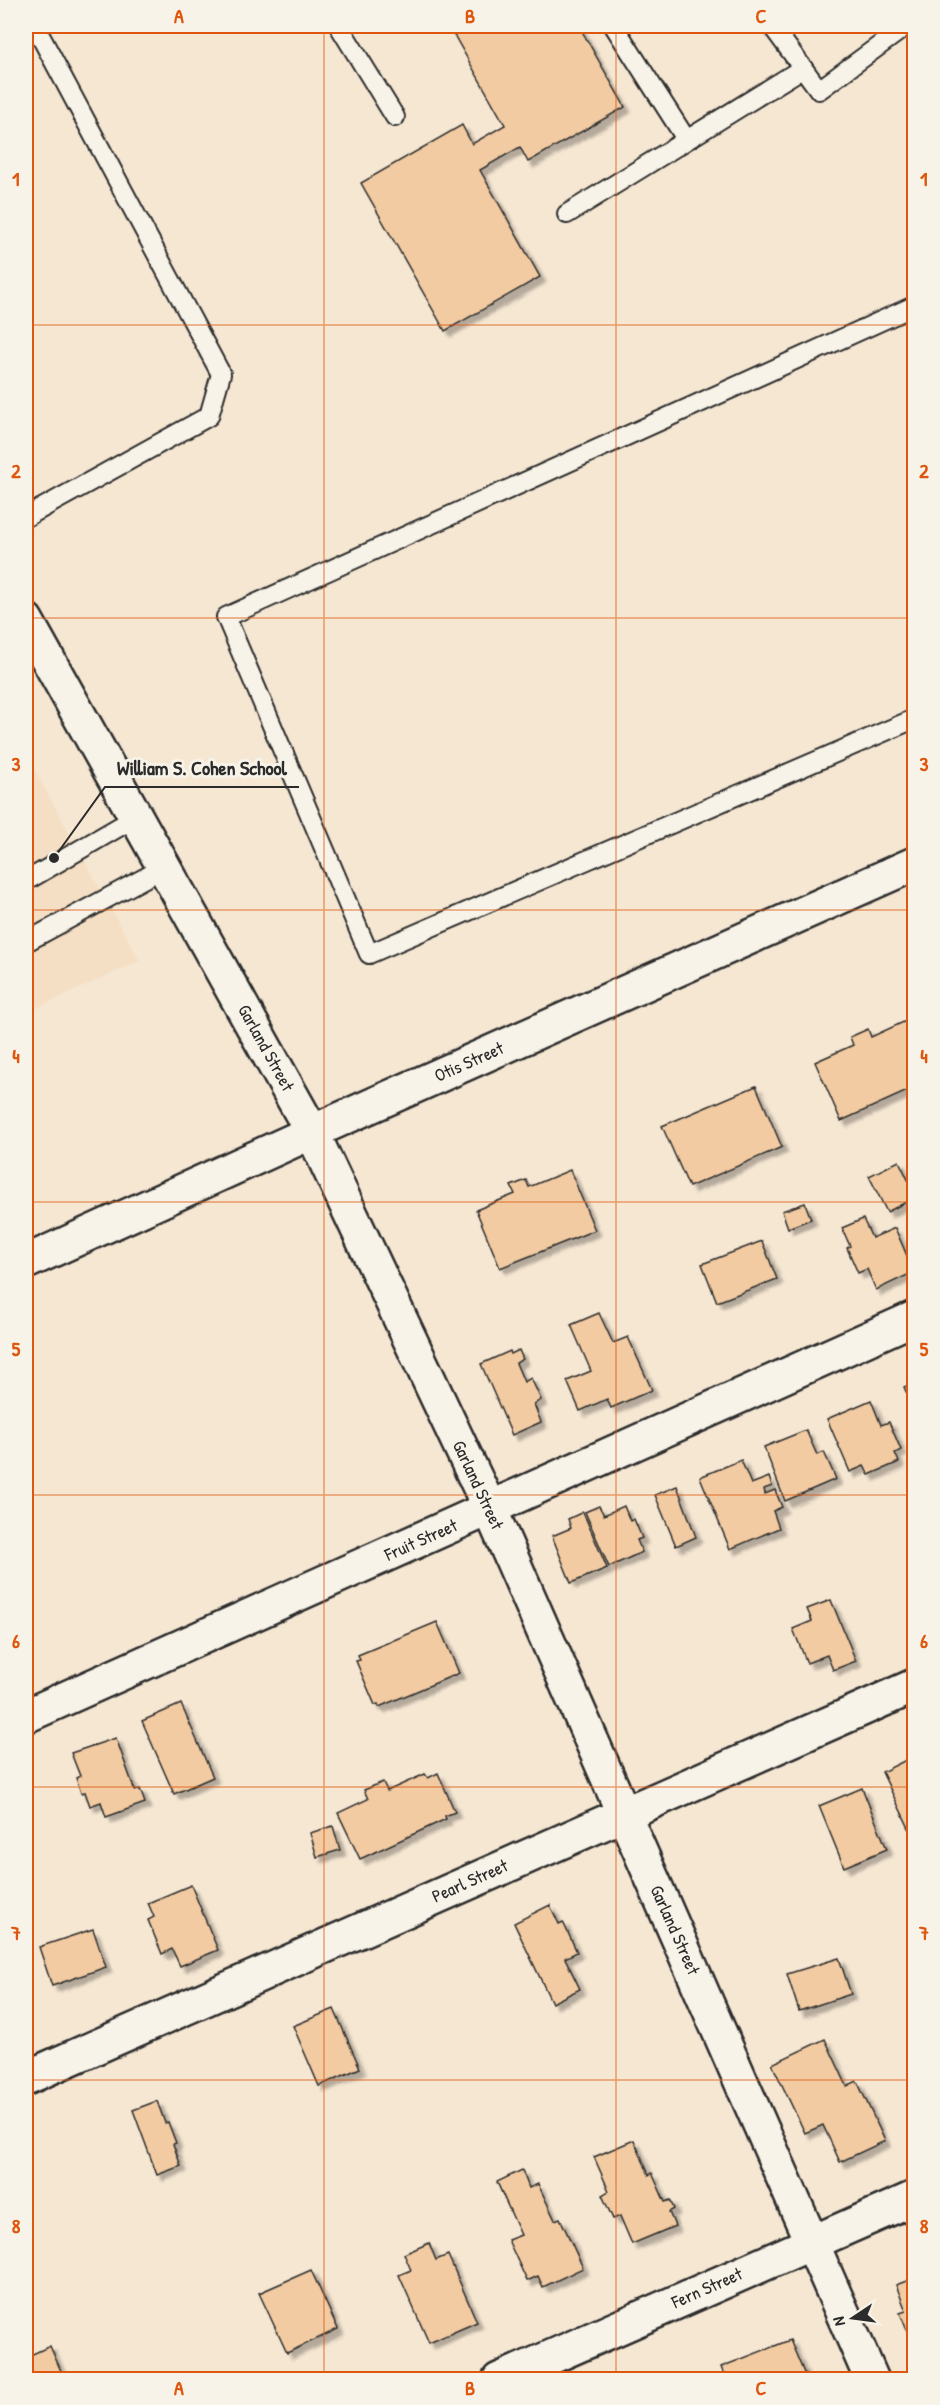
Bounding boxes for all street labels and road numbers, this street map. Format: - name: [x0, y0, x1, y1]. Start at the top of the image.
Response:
- street label: Garland Street: [232, 1000, 301, 1096]
- street label: Otis Street: [430, 1035, 508, 1088]
- street label: Garland Street: [447, 1436, 510, 1534]
- street label: Fruit Street: [380, 1512, 462, 1567]
- street label: Pearl Street: [428, 1852, 512, 1908]
- street label: Garland Street: [645, 1881, 707, 1979]
- street label: Fern Street: [667, 2261, 747, 2315]

